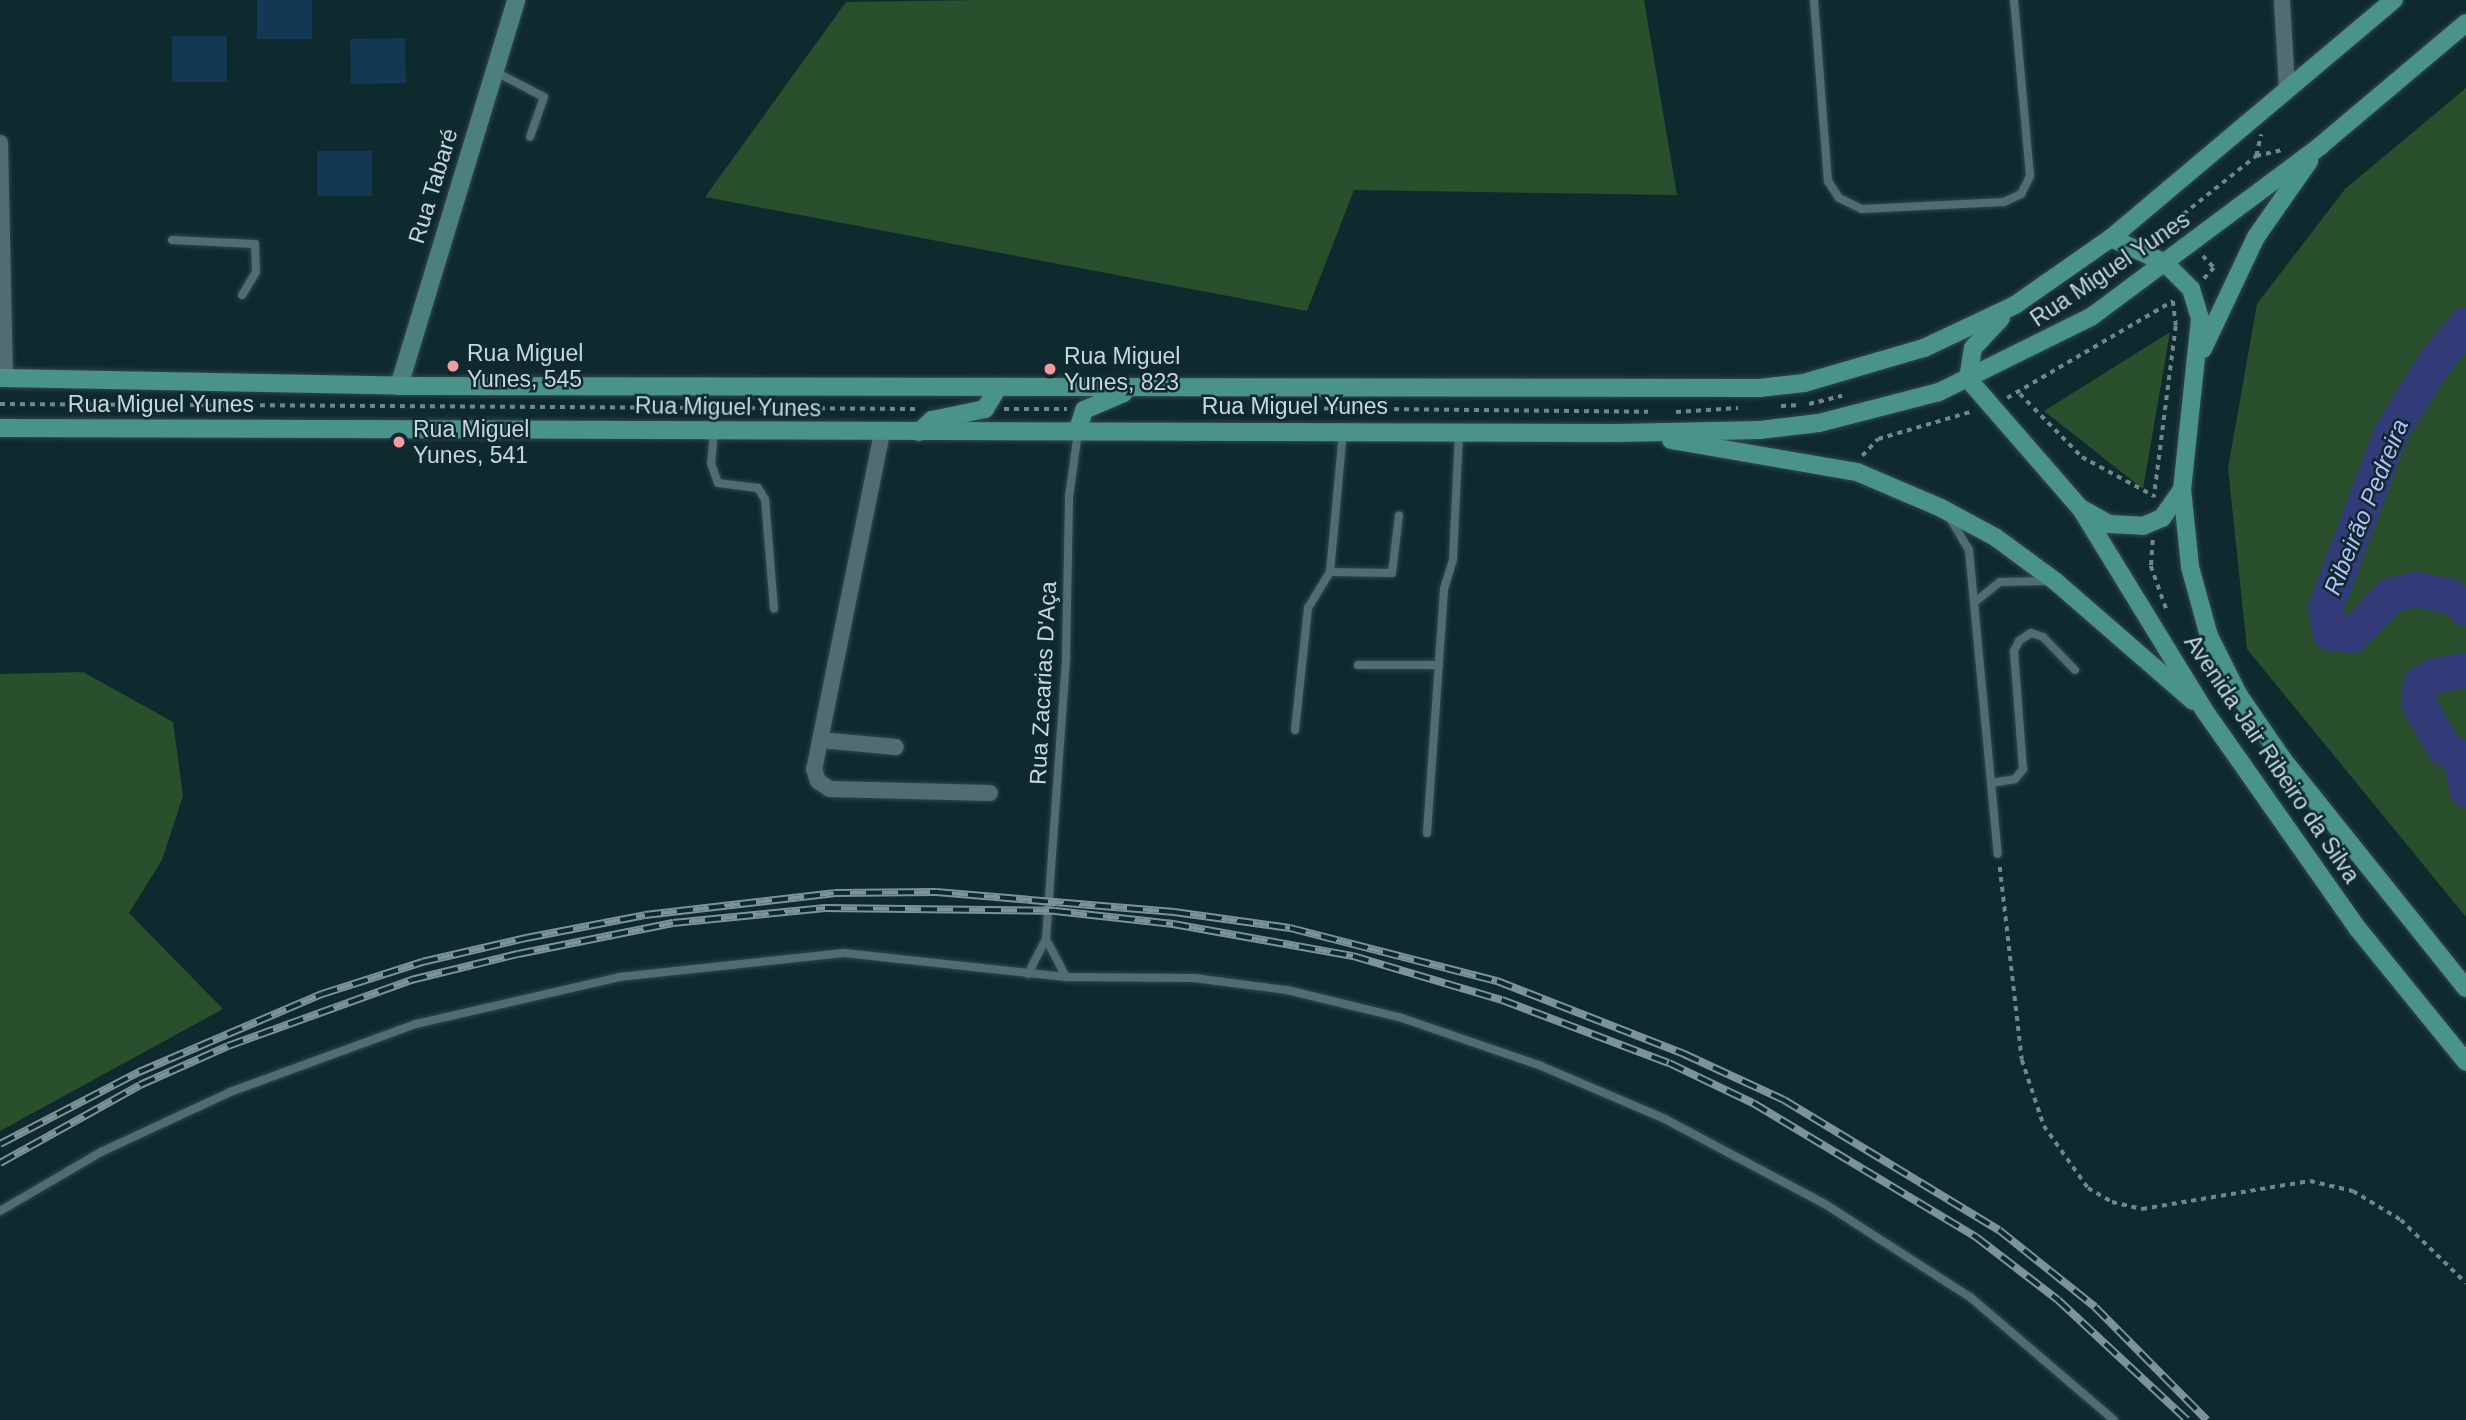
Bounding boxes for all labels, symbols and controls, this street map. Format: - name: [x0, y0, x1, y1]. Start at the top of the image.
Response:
- street label: Rua Tabaré: [402, 125, 464, 247]
- street label: Rua Miguel Yunes: [2025, 205, 2195, 333]
- place label: Rua Miguel Yunes, 545: [467, 339, 583, 393]
- place label: Rua Miguel Yunes, 823: [1064, 342, 1180, 396]
- marker: Rua Miguel Yunes, 545: [445, 358, 461, 374]
- marker: Rua Miguel Yunes, 823: [1042, 361, 1058, 377]
- street label: Rua Miguel Yunes: [68, 390, 254, 418]
- street label: Rua Miguel Yunes: [634, 392, 822, 422]
- street label: Rua Miguel Yunes: [1202, 392, 1388, 420]
- place label: Rua Miguel Yunes, 541: [413, 415, 529, 469]
- water label: Ribeirão Pedreira: [2318, 415, 2414, 599]
- marker: Rua Miguel Yunes, 541: [391, 434, 407, 450]
- street label: Rua Zacarias D'Aça: [1024, 581, 1062, 785]
- street label: Avenida Jair Ribeiro da Silva: [2178, 630, 2366, 888]

